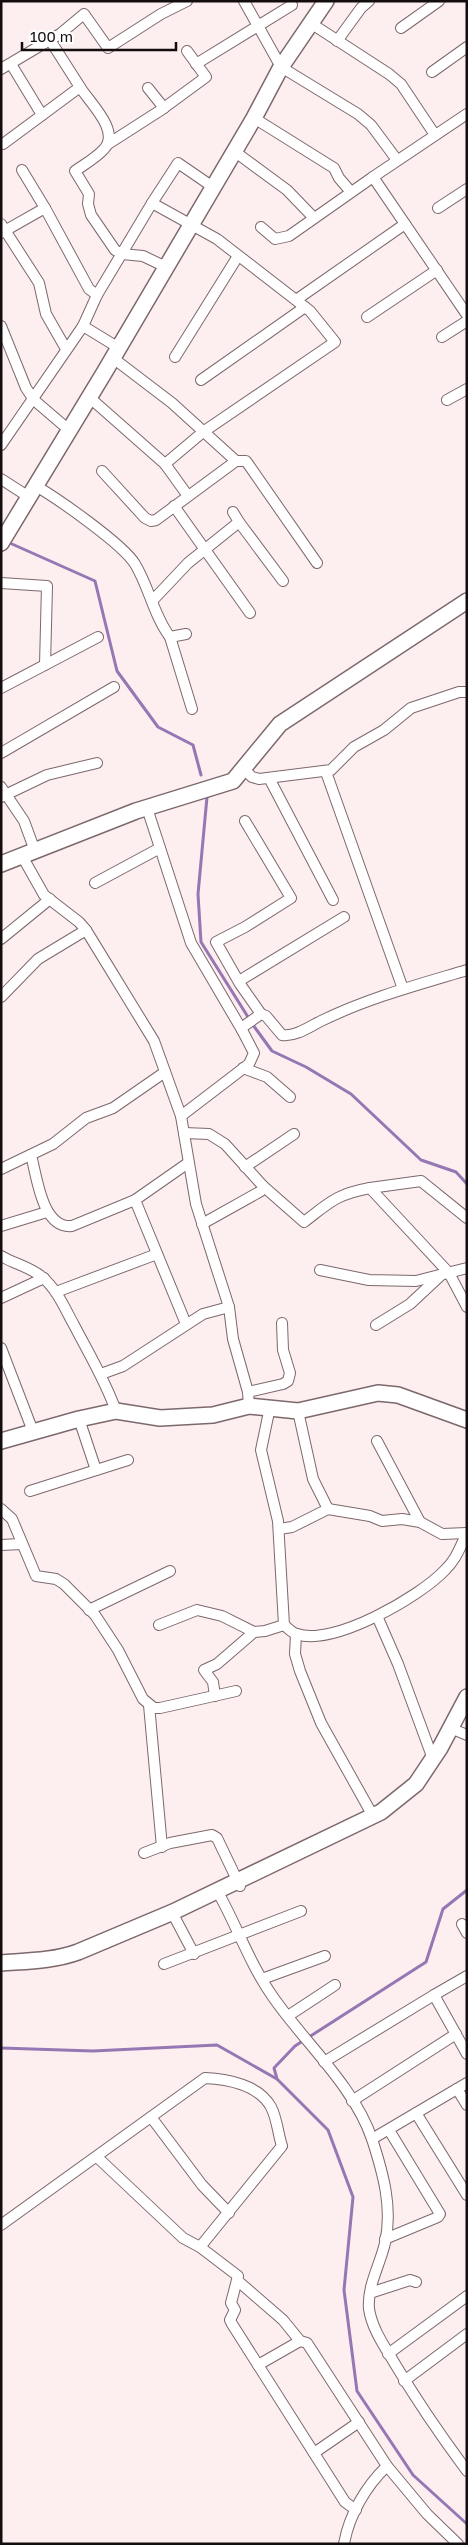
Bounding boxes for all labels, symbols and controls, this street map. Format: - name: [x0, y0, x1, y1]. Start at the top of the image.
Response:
- scale bar: [22, 20, 176, 52]
- text: 100 m: [30, 27, 73, 45]

